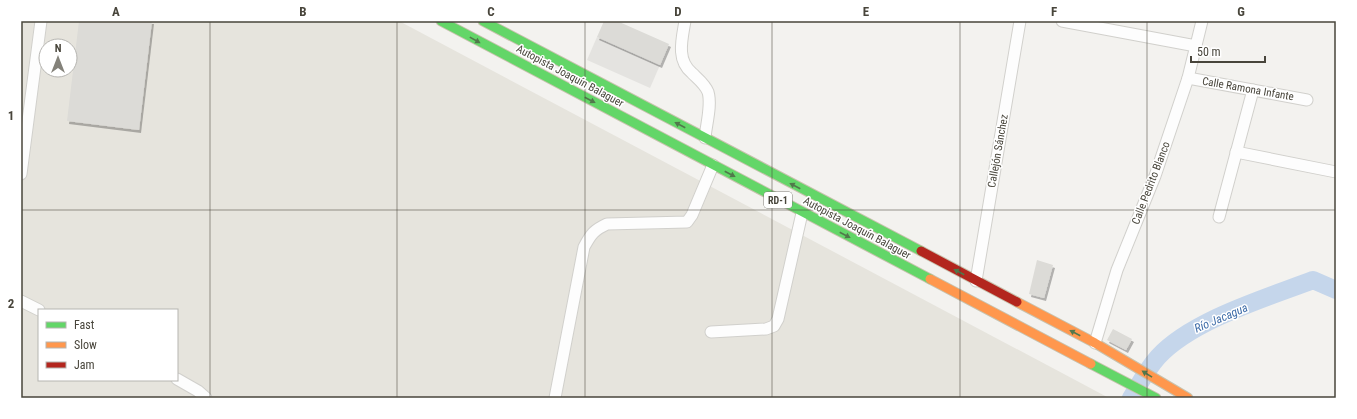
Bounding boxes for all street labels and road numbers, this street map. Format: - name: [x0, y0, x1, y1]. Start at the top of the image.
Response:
- street label: Autopista Joaquín Balaguer: [514, 42, 627, 110]
- street label: Calle Ramona Infante: [1201, 75, 1295, 103]
- street label: Callejón Sánchez: [985, 113, 1011, 189]
- street label: Calle Pedrito Blanco: [1129, 139, 1173, 226]
- road number: RD-1: [764, 192, 792, 208]
- street label: Autopista Joaquín Balaguer: [801, 194, 914, 262]

